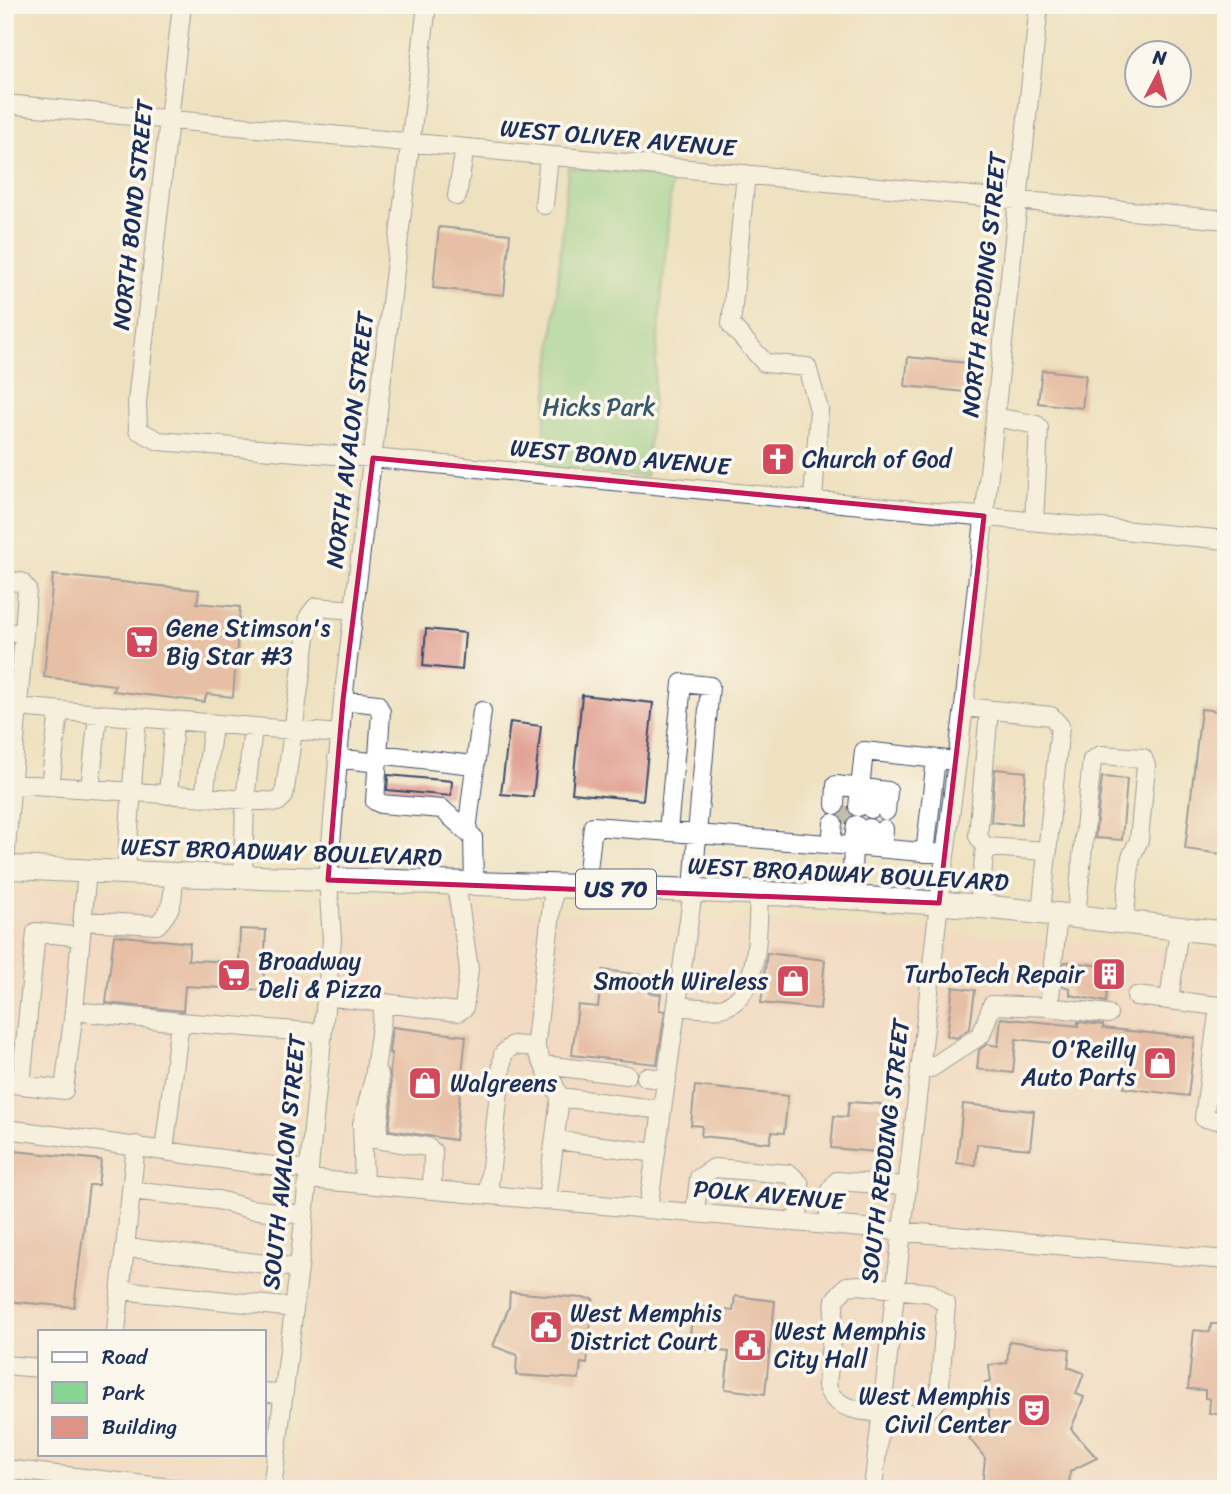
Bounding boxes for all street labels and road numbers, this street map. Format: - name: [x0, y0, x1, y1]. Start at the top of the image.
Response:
- street label: NORTH BOND STREET: [100, 97, 166, 332]
- street label: WEST OLIVER AVENUE: [498, 107, 739, 169]
- street label: NORTH REDDING STREET: [949, 149, 1019, 419]
- street label: NORTH AVALON STREET: [313, 308, 387, 570]
- street label: WEST BOND AVENUE: [508, 426, 733, 488]
- street label: WEST BROADWAY BOULEVARD: [120, 825, 443, 879]
- street label: WEST BROADWAY BOULEVARD: [687, 845, 1010, 903]
- road number: US 70: [576, 870, 656, 908]
- street label: SOUTH REDDING STREET: [848, 1015, 922, 1285]
- street label: SOUTH AVALON STREET: [250, 1031, 318, 1292]
- street label: POLK AVENUE: [692, 1167, 848, 1223]

